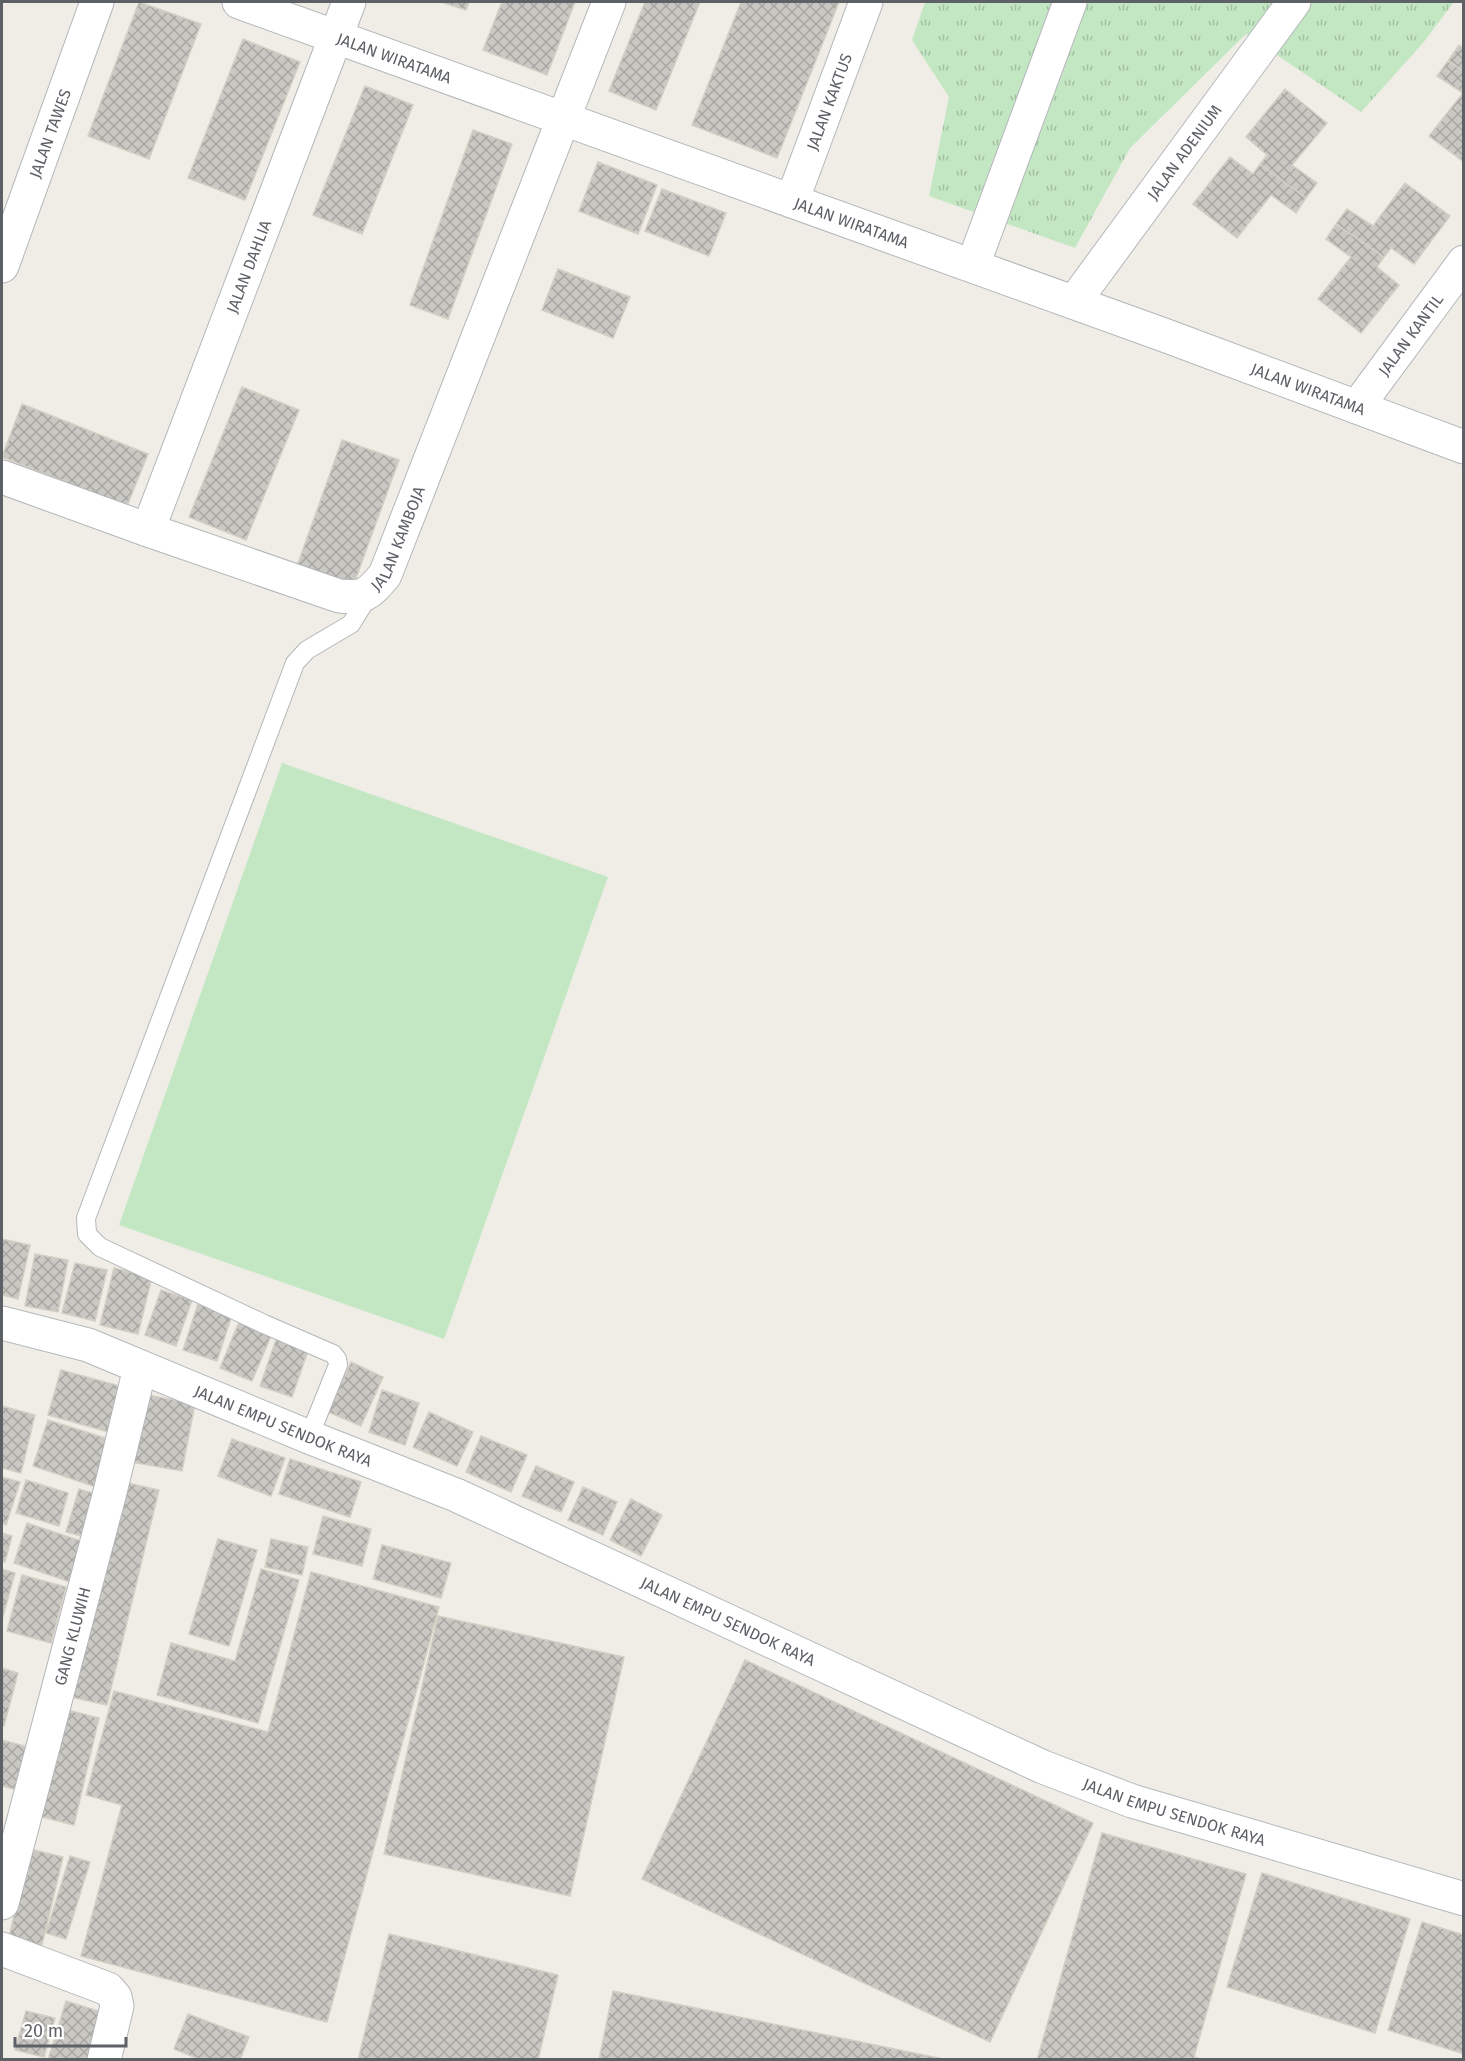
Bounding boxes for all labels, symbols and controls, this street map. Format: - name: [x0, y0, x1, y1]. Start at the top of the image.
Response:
- street label: JALAN WIRATAMA: [334, 29, 455, 88]
- street label: JALAN KAKTUS: [802, 50, 856, 153]
- street label: JALAN TAWES: [25, 86, 75, 180]
- street label: JALAN ADENIUM: [1143, 101, 1225, 203]
- street label: JALAN WIRATAMA: [792, 193, 912, 252]
- street label: JALAN DAHLIA: [222, 216, 275, 316]
- street label: JALAN KANTIL: [1374, 290, 1447, 379]
- street label: JALAN WIRATAMA: [1248, 359, 1369, 419]
- street label: JALAN KAMBOJA: [366, 483, 429, 595]
- street label: JALAN EMPU SENDOK RAYA: [192, 1381, 376, 1471]
- street label: JALAN EMPU SENDOK RAYA: [638, 1572, 819, 1670]
- street label: GANG KLUWIH: [50, 1585, 94, 1687]
- street label: JALAN EMPU SENDOK RAYA: [1081, 1774, 1268, 1850]
- scale bar: [15, 2010, 126, 2048]
- text: 20 m: [24, 2020, 63, 2042]

